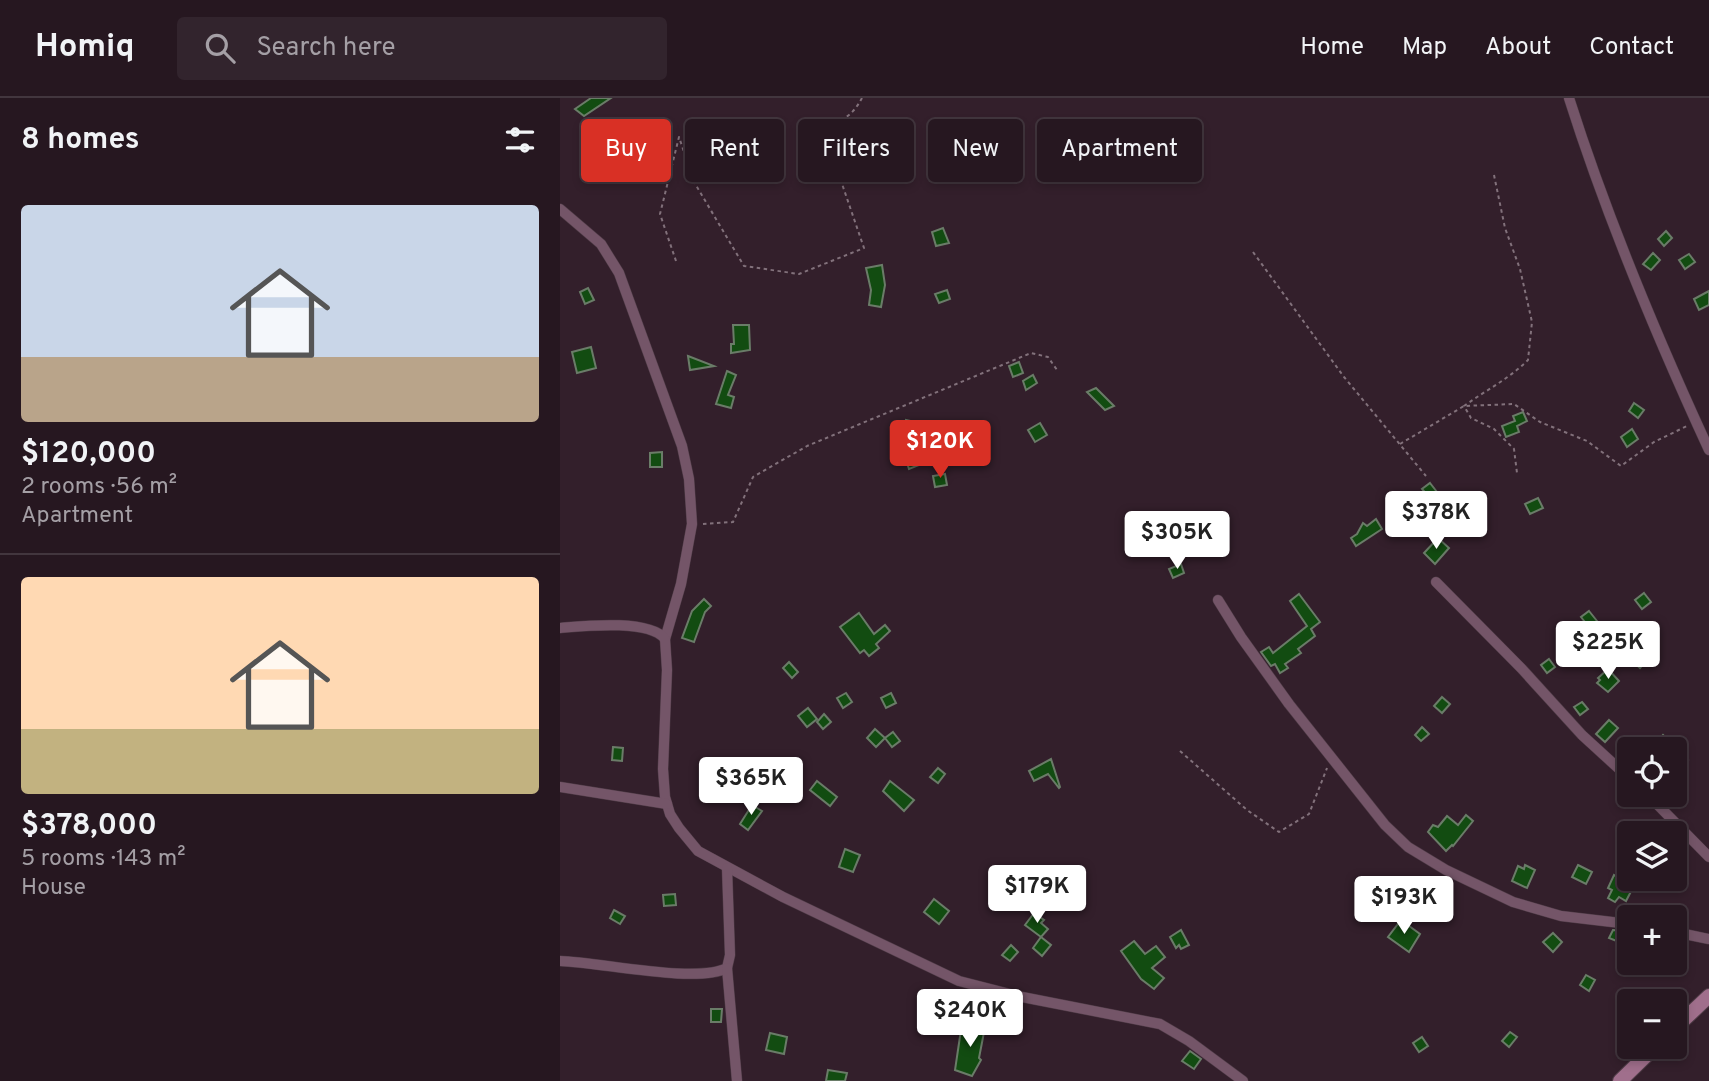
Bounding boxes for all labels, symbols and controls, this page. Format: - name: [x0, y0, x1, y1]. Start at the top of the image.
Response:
- search box: [177, 17, 667, 80]
- text: Homiq: [35, 27, 135, 69]
- icon: search: [201, 29, 239, 67]
- text: Search here: [257, 32, 395, 65]
- text: Home: [1300, 33, 1364, 63]
- text: Map: [1402, 33, 1447, 63]
- text: About: [1485, 33, 1551, 63]
- text: Contact: [1589, 33, 1674, 63]
- chip: Buy: [581, 119, 671, 182]
- chip: Rent: [685, 119, 784, 182]
- chip: Filters: [798, 119, 914, 182]
- chip: New: [928, 119, 1023, 182]
- chip: Apartment: [1037, 119, 1202, 182]
- icon: filters: [501, 121, 539, 159]
- text: 8 homes: [21, 122, 140, 159]
- icon: home: [217, 250, 343, 376]
- pin: $120K: [891, 420, 989, 480]
- text: $120K: [906, 428, 974, 457]
- text: $120,000: [21, 436, 156, 473]
- text: 2 rooms · 56 m²: [21, 473, 177, 502]
- pin: $378K: [1387, 491, 1485, 551]
- text: $378K: [1401, 499, 1471, 528]
- text: Apartment: [21, 502, 133, 531]
- pin: $305K: [1128, 512, 1226, 571]
- text: $305K: [1141, 519, 1213, 548]
- icon: home: [217, 622, 343, 748]
- pin: $225K: [1559, 622, 1657, 681]
- text: $225K: [1572, 629, 1644, 658]
- map controls: [1617, 737, 1687, 1059]
- button: locate: [1617, 737, 1687, 807]
- pin: $365K: [702, 758, 800, 817]
- text: $365K: [715, 765, 787, 794]
- text: $378,000: [21, 808, 157, 845]
- button: layers: [1617, 821, 1687, 891]
- text: 5 rooms · 143 m²: [21, 845, 186, 874]
- pin: $179K: [988, 866, 1086, 925]
- text: $179K: [1004, 873, 1070, 902]
- text: House: [21, 874, 86, 903]
- pin: $193K: [1355, 876, 1453, 936]
- text: $193K: [1370, 884, 1438, 913]
- button: +: [1617, 905, 1687, 975]
- button: −: [1617, 989, 1687, 1059]
- pin: $240K: [921, 990, 1019, 1049]
- text: $240K: [933, 997, 1007, 1026]

